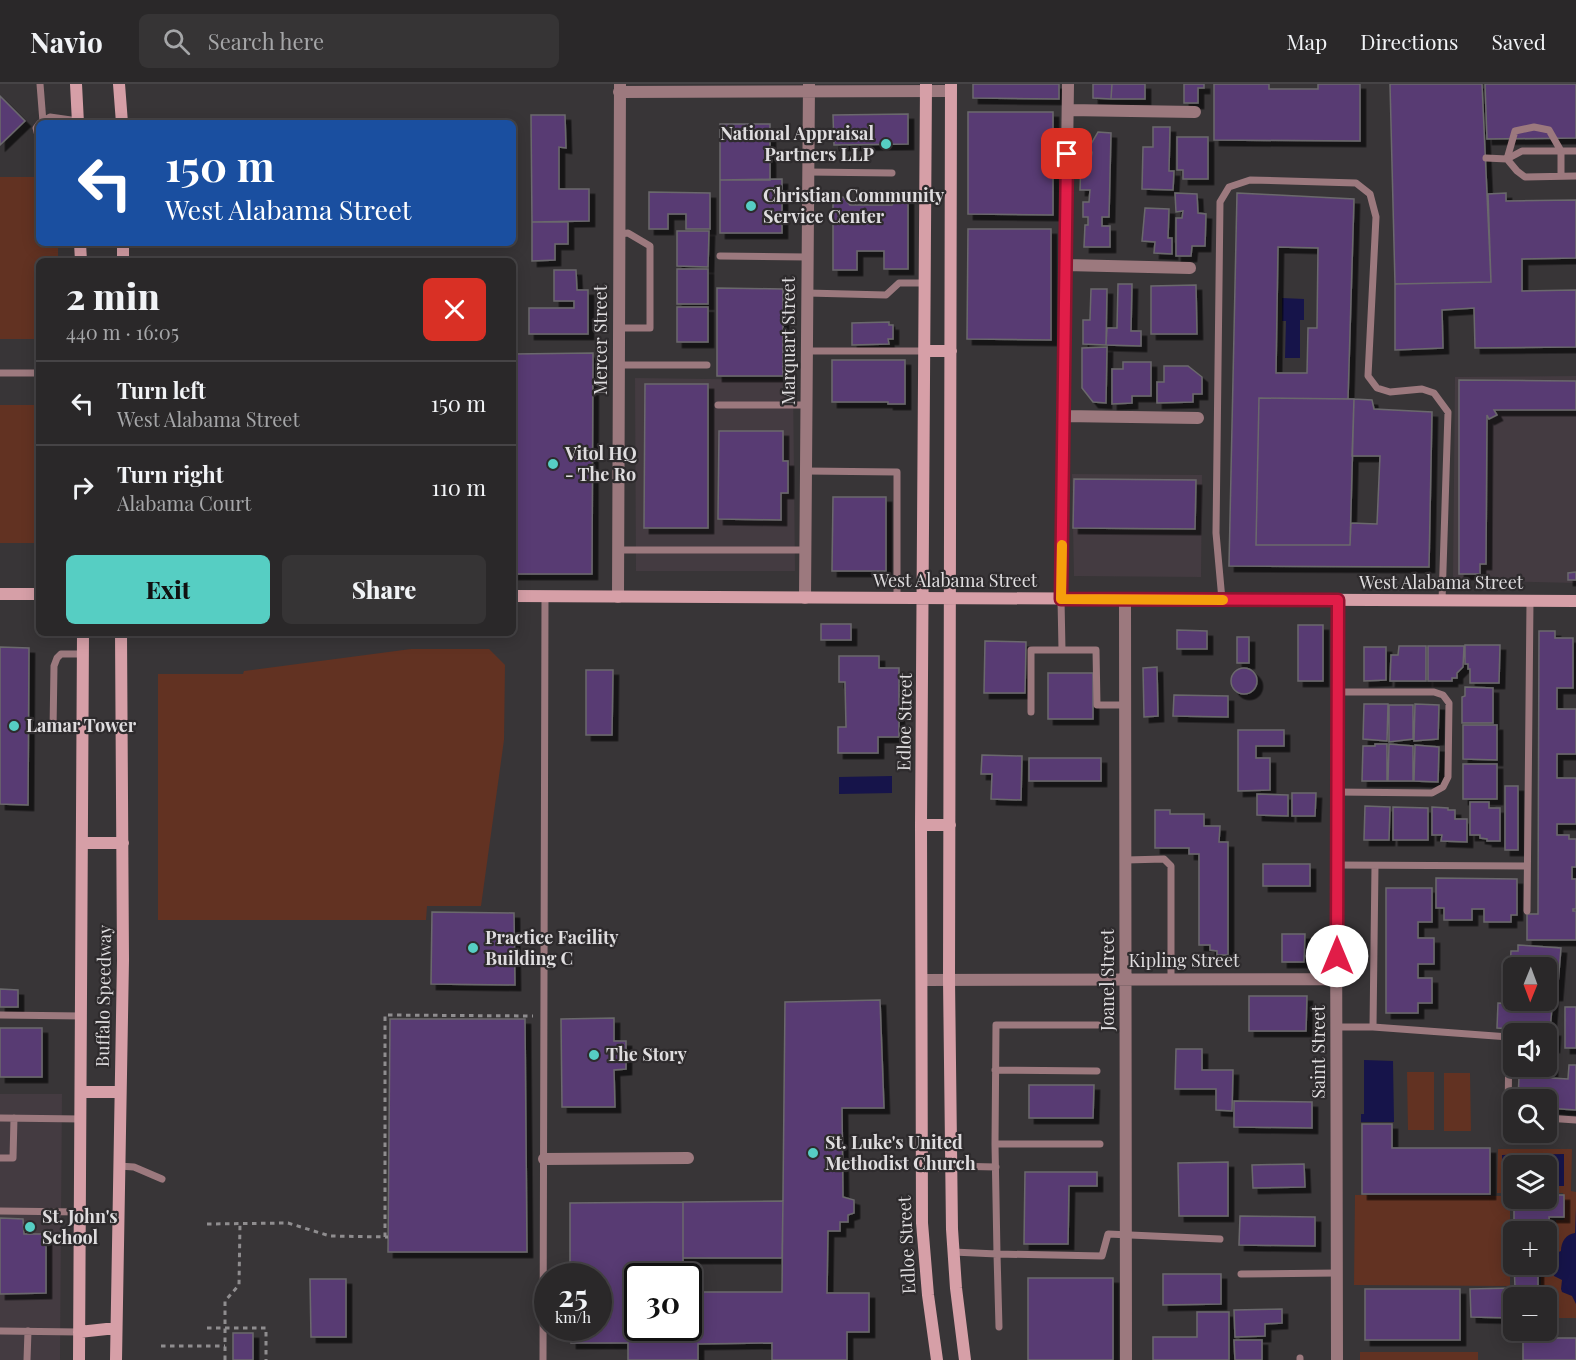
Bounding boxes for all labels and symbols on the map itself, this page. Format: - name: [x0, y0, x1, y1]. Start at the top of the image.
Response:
- place label: National Appraisal Partners LLP: [720, 121, 874, 166]
- pin: [1041, 128, 1092, 179]
- marker: National Appraisal Partners LLP: [879, 137, 893, 151]
- place label: Christian Community Service Center: [763, 183, 945, 228]
- marker: Christian Community Service Center: [744, 199, 758, 213]
- street label: Marquart Street: [776, 276, 800, 405]
- street label: Mercer Street: [588, 284, 612, 395]
- place label: Vitol HQ - The Ro: [564, 441, 637, 486]
- marker: Vitol HQ - The Ro: [546, 457, 560, 471]
- street label: West Alabama Street: [872, 568, 1038, 592]
- street label: West Alabama Street: [1358, 570, 1524, 594]
- street label: Edloe Street: [891, 672, 917, 771]
- place label: Lamar Tower: [26, 713, 137, 737]
- marker: Lamar Tower: [7, 719, 21, 733]
- position arrow: [1305, 924, 1369, 988]
- street label: Buffalo Speedway: [90, 925, 116, 1067]
- place label: Practice Facility Building C: [485, 925, 619, 970]
- street label: Joanel Street: [1095, 928, 1119, 1032]
- marker: Practice Facility Building C: [466, 941, 480, 955]
- street label: Kipling Street: [1129, 948, 1240, 972]
- north arrow: [1503, 957, 1557, 1011]
- street label: Saint Street: [1306, 1005, 1330, 1099]
- place label: The Story: [606, 1042, 687, 1066]
- marker: The Story: [587, 1048, 601, 1062]
- place label: St. Luke's United Methodist Church: [825, 1130, 976, 1175]
- marker: St. Luke's United Methodist Church: [806, 1146, 820, 1160]
- street label: Edloe Street: [891, 1195, 921, 1295]
- place label: St. John's School: [42, 1204, 118, 1249]
- marker: St. John's School: [23, 1220, 37, 1234]
- speed limit sign: 30: [624, 1263, 702, 1341]

